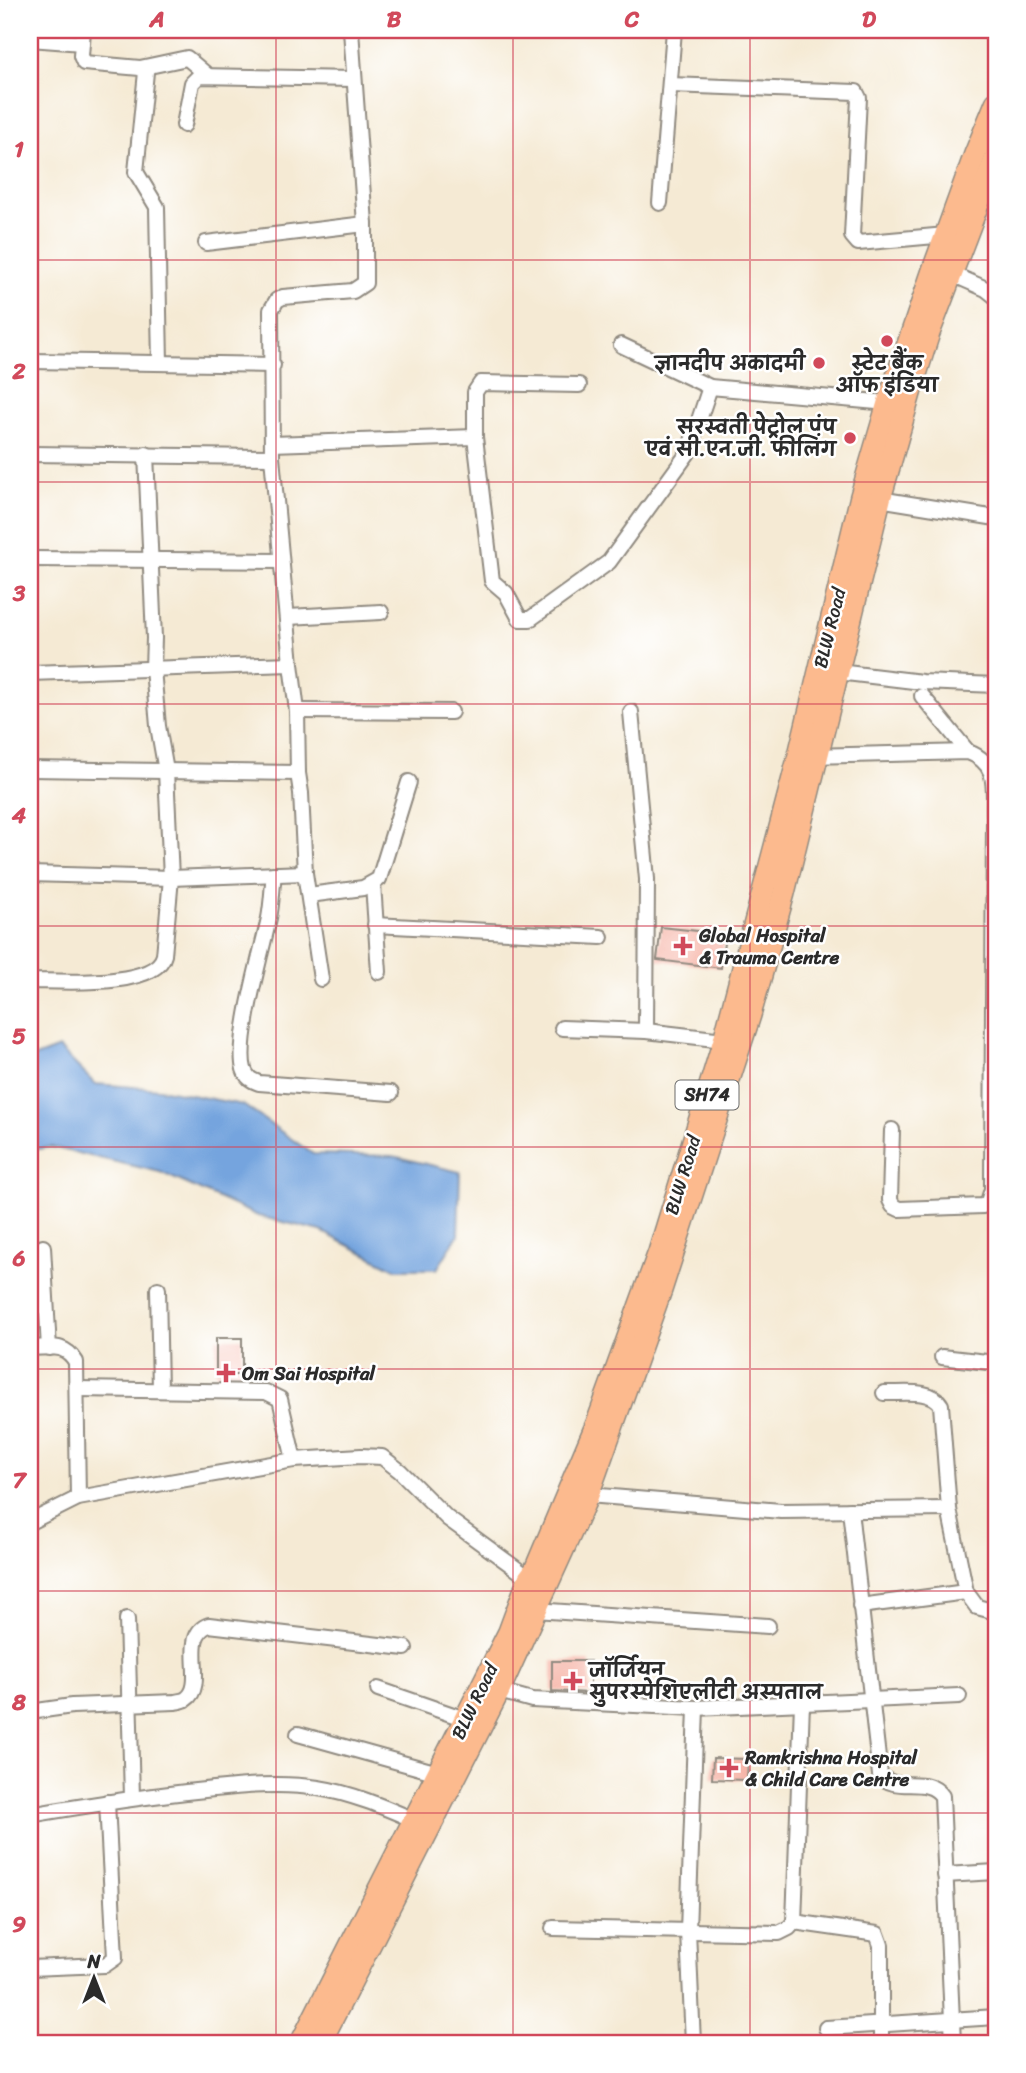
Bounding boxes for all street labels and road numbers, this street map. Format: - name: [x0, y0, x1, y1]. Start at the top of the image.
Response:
- street label: BLW Road: [804, 583, 856, 672]
- road number: SH74: [676, 1080, 738, 1110]
- street label: BLW Road: [655, 1129, 711, 1219]
- street label: BLW Road: [442, 1656, 508, 1745]

